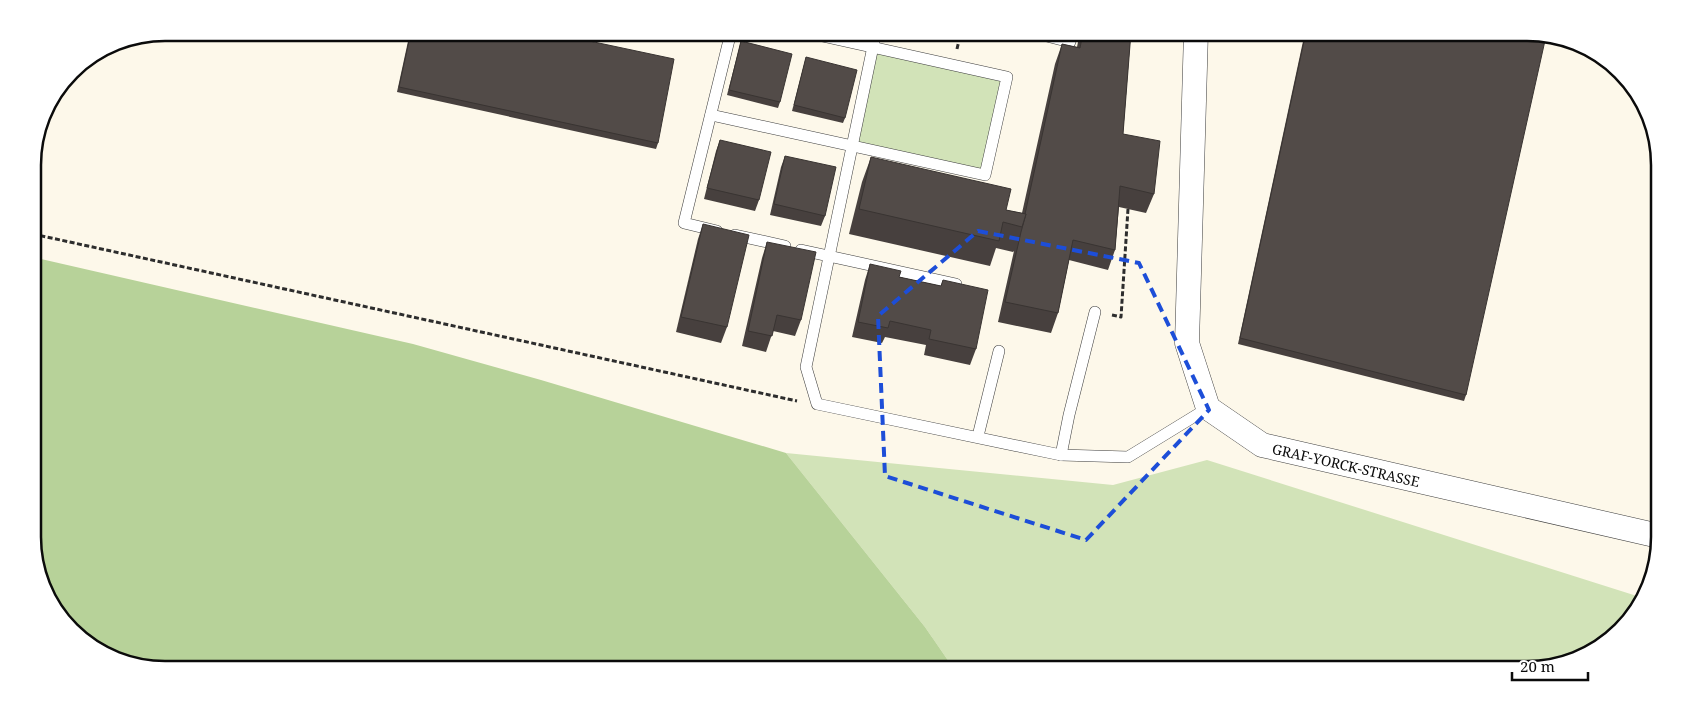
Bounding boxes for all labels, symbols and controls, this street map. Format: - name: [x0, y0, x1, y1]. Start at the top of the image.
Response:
- street label: GRAF-YORCK-STRASSE: [1270, 439, 1422, 491]
- scale bar: [1512, 650, 1588, 682]
- text: 20 m: [1520, 656, 1555, 676]

